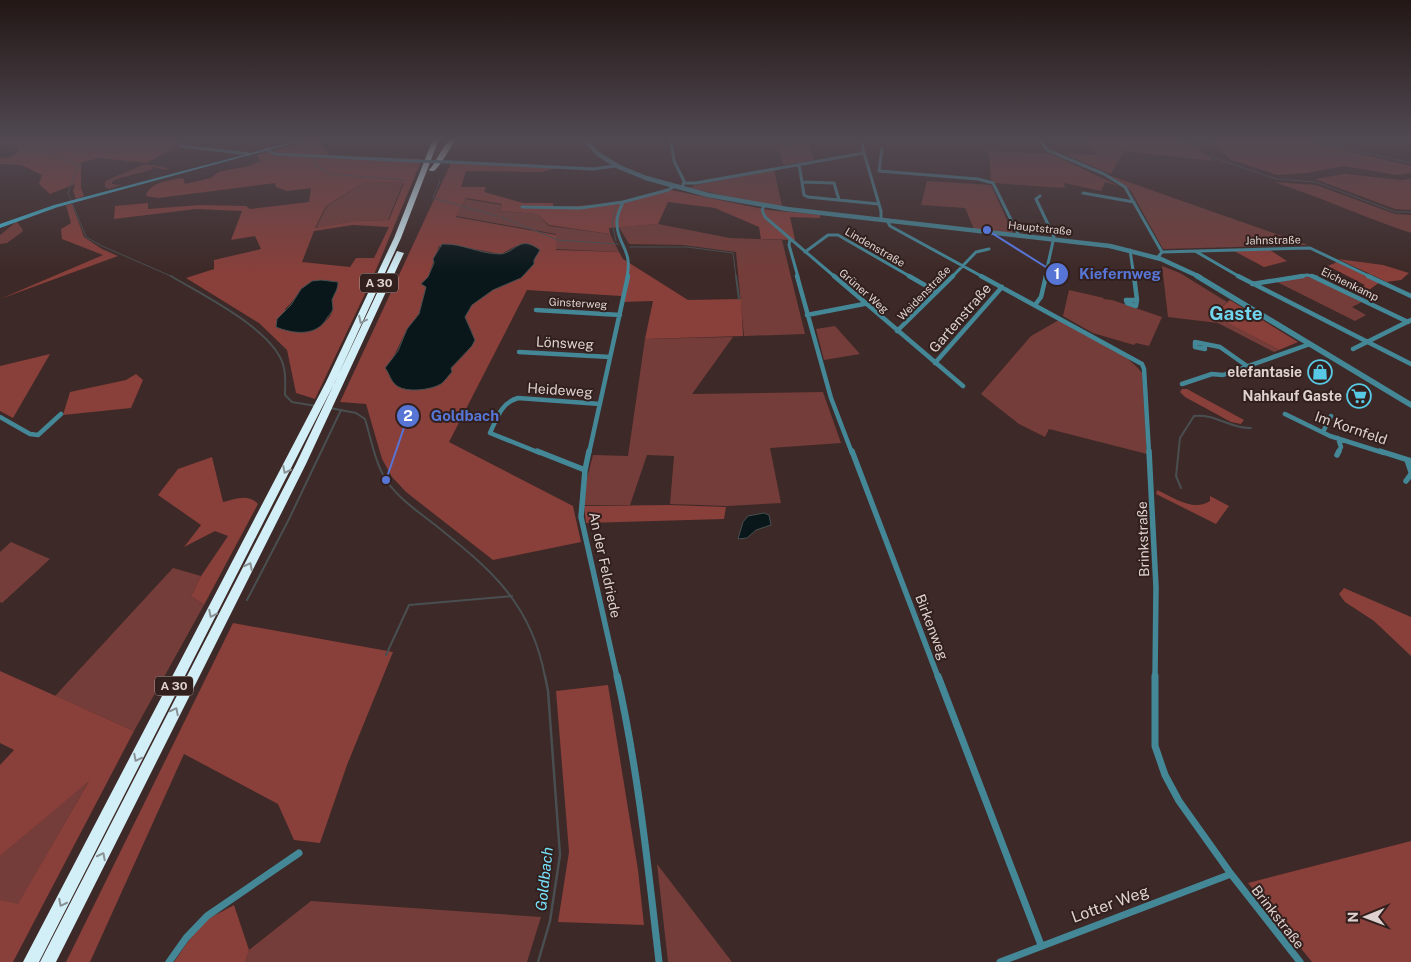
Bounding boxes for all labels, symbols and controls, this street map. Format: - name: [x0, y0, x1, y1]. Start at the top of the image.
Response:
- street label: Hauptstraße: [1007, 219, 1073, 237]
- street label: Lindenstraße: [843, 225, 907, 269]
- street label: Jahnstraße: [1245, 234, 1301, 246]
- callout: Kiefernweg: [1044, 259, 1172, 289]
- street label: Weidenstraße: [895, 263, 953, 323]
- text: 1: [1054, 265, 1060, 282]
- text: Kiefernweg: [1079, 265, 1162, 282]
- street label: Eichenkamp: [1319, 265, 1381, 303]
- street label: Grüner Weg: [837, 266, 891, 316]
- road number: A 30: [360, 274, 398, 292]
- street label: Gartenstraße: [926, 280, 994, 356]
- street label: Ginsterweg: [548, 295, 608, 311]
- district label: Gaste: [1209, 302, 1263, 324]
- one-way arrow: [358, 314, 368, 323]
- street label: Lönsweg: [536, 333, 595, 353]
- shop icon: elefantasie: [1307, 359, 1333, 385]
- place label: elefantasie: [1227, 364, 1302, 380]
- street label: Heideweg: [527, 380, 594, 400]
- supermarket icon: Nahkauf Gaste: [1346, 383, 1372, 409]
- place label: Nahkauf Gaste: [1243, 388, 1342, 404]
- callout: Goldbach: [395, 401, 509, 431]
- text: 2: [403, 407, 413, 424]
- text: Goldbach: [431, 407, 499, 424]
- street label: Im Kornfeld: [1313, 408, 1389, 448]
- one-way arrow: [282, 464, 292, 473]
- street label: Brinkstraße: [1134, 501, 1152, 577]
- street label: An der Feldriede: [586, 511, 624, 620]
- one-way arrow: [243, 563, 253, 572]
- street label: Birkenweg: [912, 592, 952, 662]
- one-way arrow: [208, 609, 218, 618]
- road number: A 30: [155, 676, 193, 696]
- one-way arrow: [169, 707, 179, 716]
- one-way arrow: [133, 753, 143, 762]
- water label: Goldbach: [532, 846, 556, 912]
- one-way arrow: [96, 852, 106, 861]
- street label: Lotter Weg: [1069, 881, 1152, 927]
- street label: Brinkstraße: [1248, 882, 1308, 952]
- north arrow: [1341, 892, 1391, 942]
- one-way arrow: [58, 897, 68, 906]
- text: N: [1345, 912, 1361, 923]

